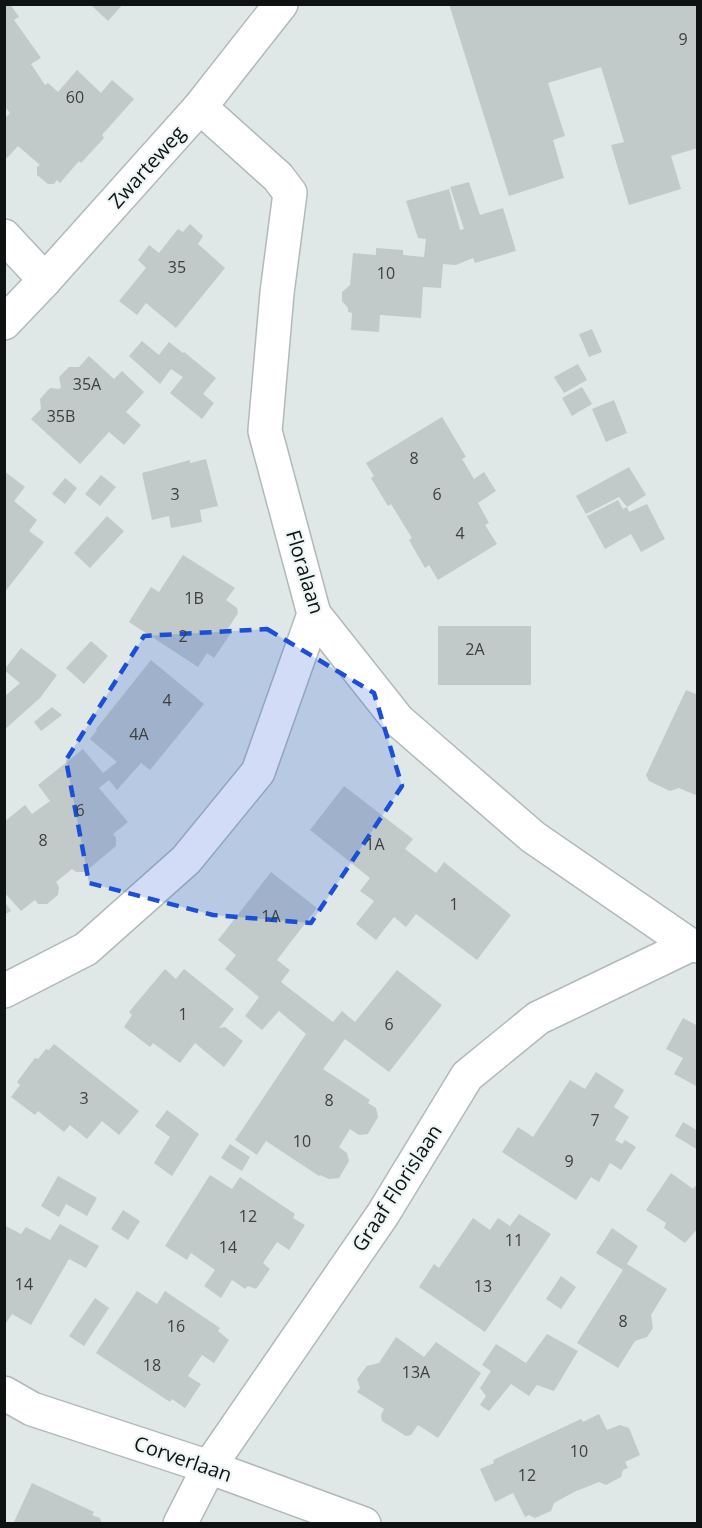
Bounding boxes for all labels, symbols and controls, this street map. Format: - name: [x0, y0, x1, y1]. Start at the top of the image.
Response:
- house number: 9: [678, 28, 688, 50]
- house number: 60: [66, 86, 84, 108]
- street label: Zwarteweg: [102, 120, 191, 214]
- house number: 35: [168, 256, 186, 278]
- house number: 10: [377, 262, 395, 284]
- house number: 35A: [73, 373, 102, 395]
- house number: 35B: [47, 405, 75, 427]
- house number: 8: [409, 447, 419, 469]
- house number: 3: [170, 483, 180, 505]
- house number: 6: [432, 483, 442, 505]
- house number: 4: [455, 522, 465, 544]
- street label: Floralaan: [280, 527, 331, 617]
- house number: 1B: [184, 587, 204, 609]
- house number: 2: [178, 625, 188, 647]
- house number: 2A: [465, 638, 486, 660]
- house number: 4: [162, 689, 172, 711]
- house number: 4A: [129, 723, 150, 745]
- house number: 6: [75, 799, 85, 821]
- house number: 8: [38, 829, 48, 851]
- house number: 1A: [365, 833, 386, 855]
- house number: 1: [449, 893, 459, 915]
- house number: 1A: [261, 905, 282, 927]
- house number: 1: [178, 1003, 188, 1025]
- house number: 6: [384, 1013, 394, 1035]
- house number: 3: [79, 1087, 89, 1109]
- house number: 8: [324, 1089, 334, 1111]
- house number: 7: [590, 1109, 600, 1131]
- street label: Graaf Florislaan: [345, 1119, 448, 1257]
- house number: 10: [293, 1130, 311, 1152]
- house number: 9: [564, 1150, 574, 1172]
- house number: 12: [239, 1205, 257, 1227]
- house number: 11: [505, 1229, 523, 1251]
- house number: 14: [219, 1236, 237, 1258]
- house number: 14: [15, 1273, 33, 1295]
- house number: 13: [474, 1275, 492, 1297]
- house number: 8: [618, 1310, 628, 1332]
- house number: 16: [167, 1315, 185, 1337]
- house number: 18: [143, 1354, 161, 1376]
- house number: 13A: [402, 1361, 431, 1383]
- street label: Corverlaan: [131, 1429, 236, 1488]
- house number: 10: [570, 1440, 588, 1462]
- house number: 12: [518, 1464, 536, 1486]

